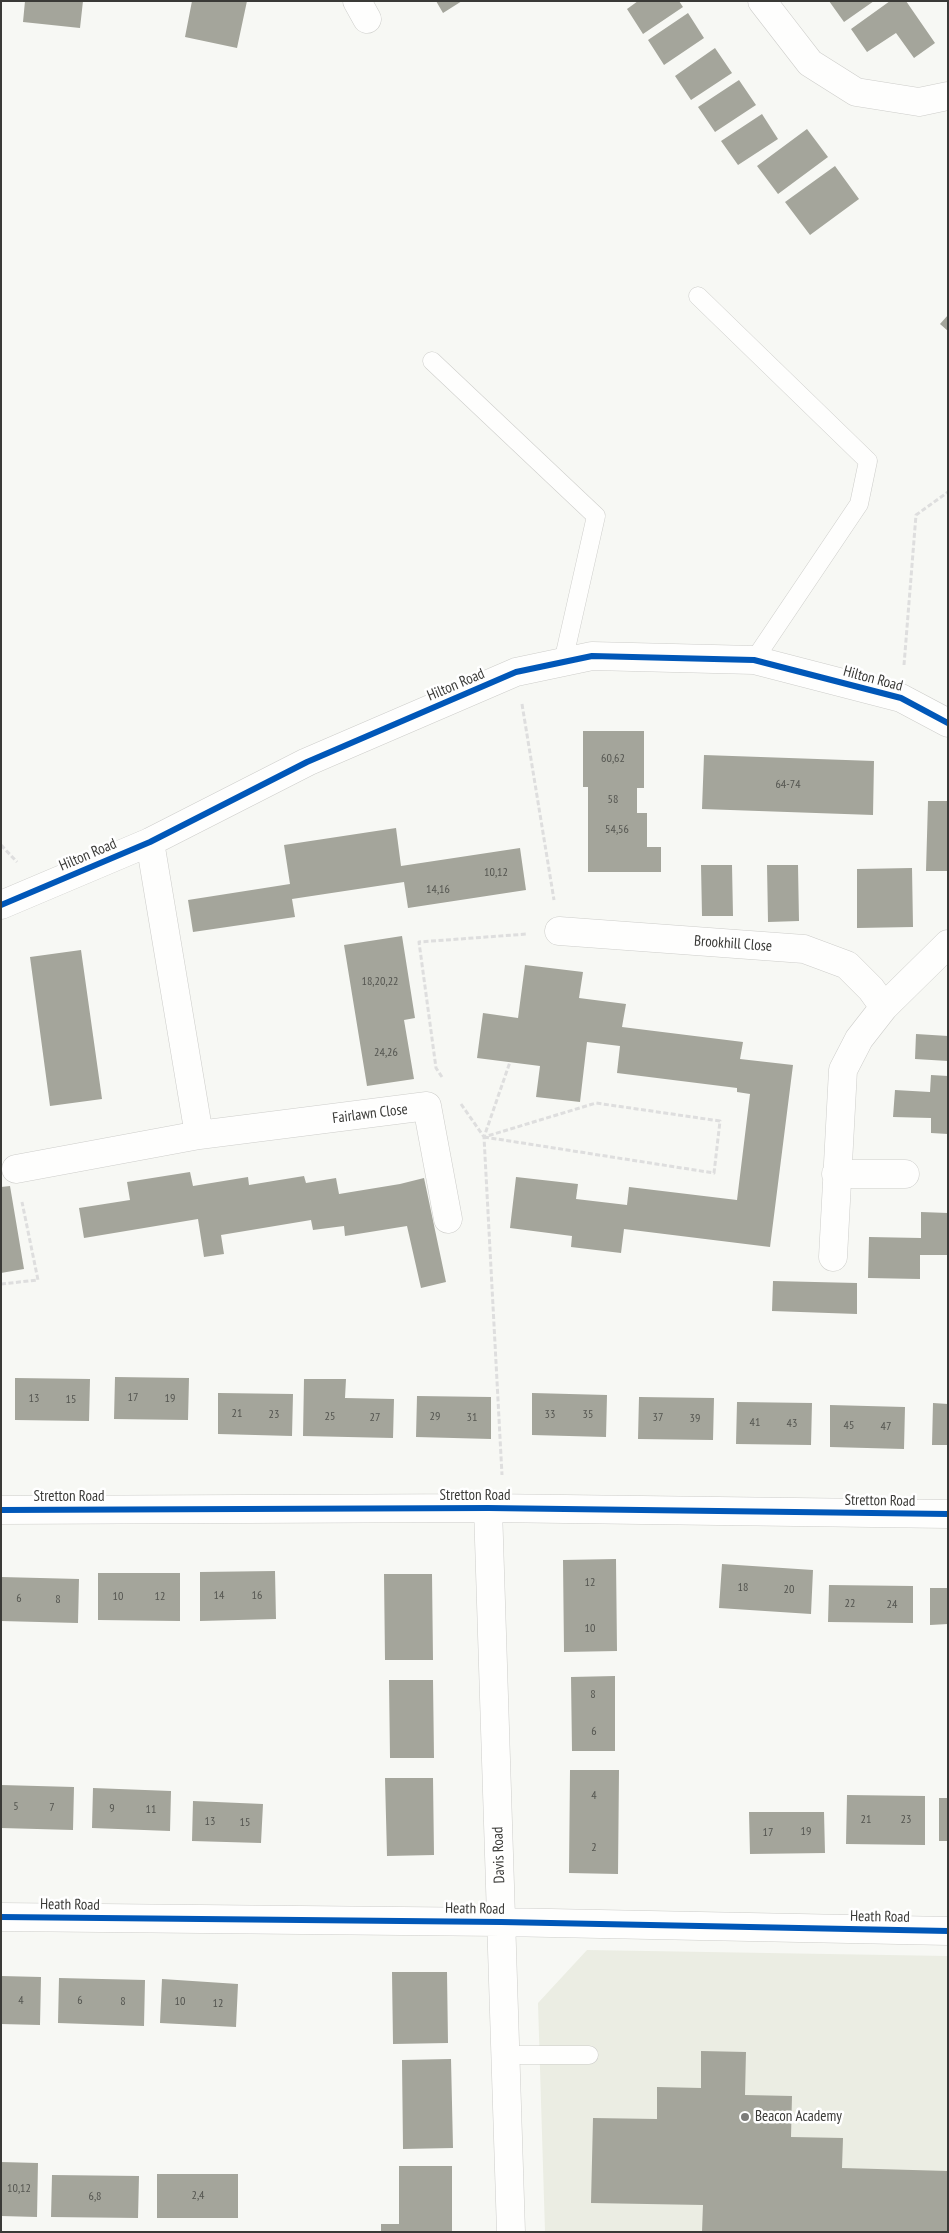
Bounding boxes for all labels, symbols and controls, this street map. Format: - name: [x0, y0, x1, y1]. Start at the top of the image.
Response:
- street label: Hilton Road: [841, 662, 905, 696]
- street label: Hilton Road: [425, 665, 487, 705]
- house number: 60,62: [601, 752, 625, 766]
- house number: 64-74: [775, 778, 801, 792]
- house number: 58: [608, 793, 618, 807]
- house number: 54,56: [605, 823, 629, 837]
- street label: Hilton Road: [57, 835, 119, 875]
- house number: 10,12: [484, 866, 508, 880]
- house number: 14,16: [426, 883, 450, 897]
- street label: Brookhill Close: [693, 932, 773, 956]
- house number: 18,20,22: [362, 975, 398, 989]
- house number: 24,26: [374, 1046, 398, 1060]
- street label: Fairlawn Close: [331, 1100, 409, 1128]
- house number: 17: [128, 1391, 138, 1405]
- house number: 13: [29, 1392, 39, 1406]
- house number: 19: [165, 1392, 175, 1406]
- house number: 15: [66, 1393, 76, 1407]
- house number: 21: [232, 1407, 242, 1421]
- house number: 23: [269, 1408, 279, 1422]
- house number: 33: [545, 1408, 555, 1422]
- house number: 35: [583, 1408, 593, 1422]
- house number: 25: [325, 1410, 335, 1424]
- house number: 29: [430, 1410, 440, 1424]
- house number: 27: [370, 1411, 380, 1425]
- house number: 31: [467, 1411, 477, 1425]
- house number: 37: [653, 1411, 663, 1425]
- house number: 39: [690, 1412, 700, 1426]
- house number: 41: [750, 1416, 760, 1430]
- house number: 43: [787, 1417, 797, 1431]
- house number: 45: [844, 1419, 854, 1433]
- house number: 47: [881, 1420, 891, 1434]
- street label: Stretton Road: [440, 1487, 510, 1505]
- street label: Stretton Road: [34, 1488, 104, 1506]
- street label: Stretton Road: [844, 1491, 916, 1511]
- house number: 12: [585, 1576, 595, 1590]
- house number: 18: [738, 1581, 748, 1595]
- house number: 20: [784, 1583, 794, 1597]
- house number: 14: [214, 1589, 224, 1603]
- house number: 16: [252, 1589, 262, 1603]
- house number: 10: [113, 1590, 123, 1604]
- house number: 12: [155, 1590, 165, 1604]
- house number: 6: [16, 1592, 22, 1606]
- house number: 8: [55, 1593, 61, 1607]
- house number: 22: [845, 1597, 855, 1611]
- house number: 24: [887, 1598, 897, 1612]
- house number: 10: [585, 1622, 595, 1636]
- house number: 8: [590, 1688, 596, 1702]
- house number: 6: [591, 1725, 597, 1739]
- house number: 4: [591, 1789, 597, 1803]
- house number: 5: [13, 1800, 19, 1814]
- house number: 7: [49, 1801, 55, 1815]
- house number: 9: [109, 1802, 115, 1816]
- house number: 11: [146, 1803, 156, 1817]
- house number: 21: [861, 1813, 871, 1827]
- house number: 23: [901, 1813, 911, 1827]
- house number: 13: [205, 1815, 215, 1829]
- house number: 15: [240, 1816, 250, 1830]
- house number: 19: [801, 1825, 811, 1839]
- street label: Davis Road: [489, 1826, 509, 1884]
- house number: 17: [763, 1826, 773, 1840]
- house number: 2: [591, 1841, 597, 1855]
- street label: Heath Road: [40, 1895, 100, 1915]
- street label: Heath Road: [445, 1899, 505, 1919]
- street label: Heath Road: [850, 1907, 910, 1927]
- house number: 4: [18, 1994, 24, 2008]
- house number: 6: [77, 1994, 83, 2008]
- house number: 8: [120, 1995, 126, 2009]
- house number: 10: [175, 1995, 185, 2009]
- house number: 12: [213, 1997, 223, 2011]
- place label: Beacon Academy: [755, 2108, 842, 2126]
- marker: Beacon Academy: [739, 2111, 751, 2123]
- house number: 10,12: [7, 2182, 31, 2196]
- house number: 2,4: [191, 2189, 205, 2203]
- house number: 6,8: [88, 2190, 102, 2204]

